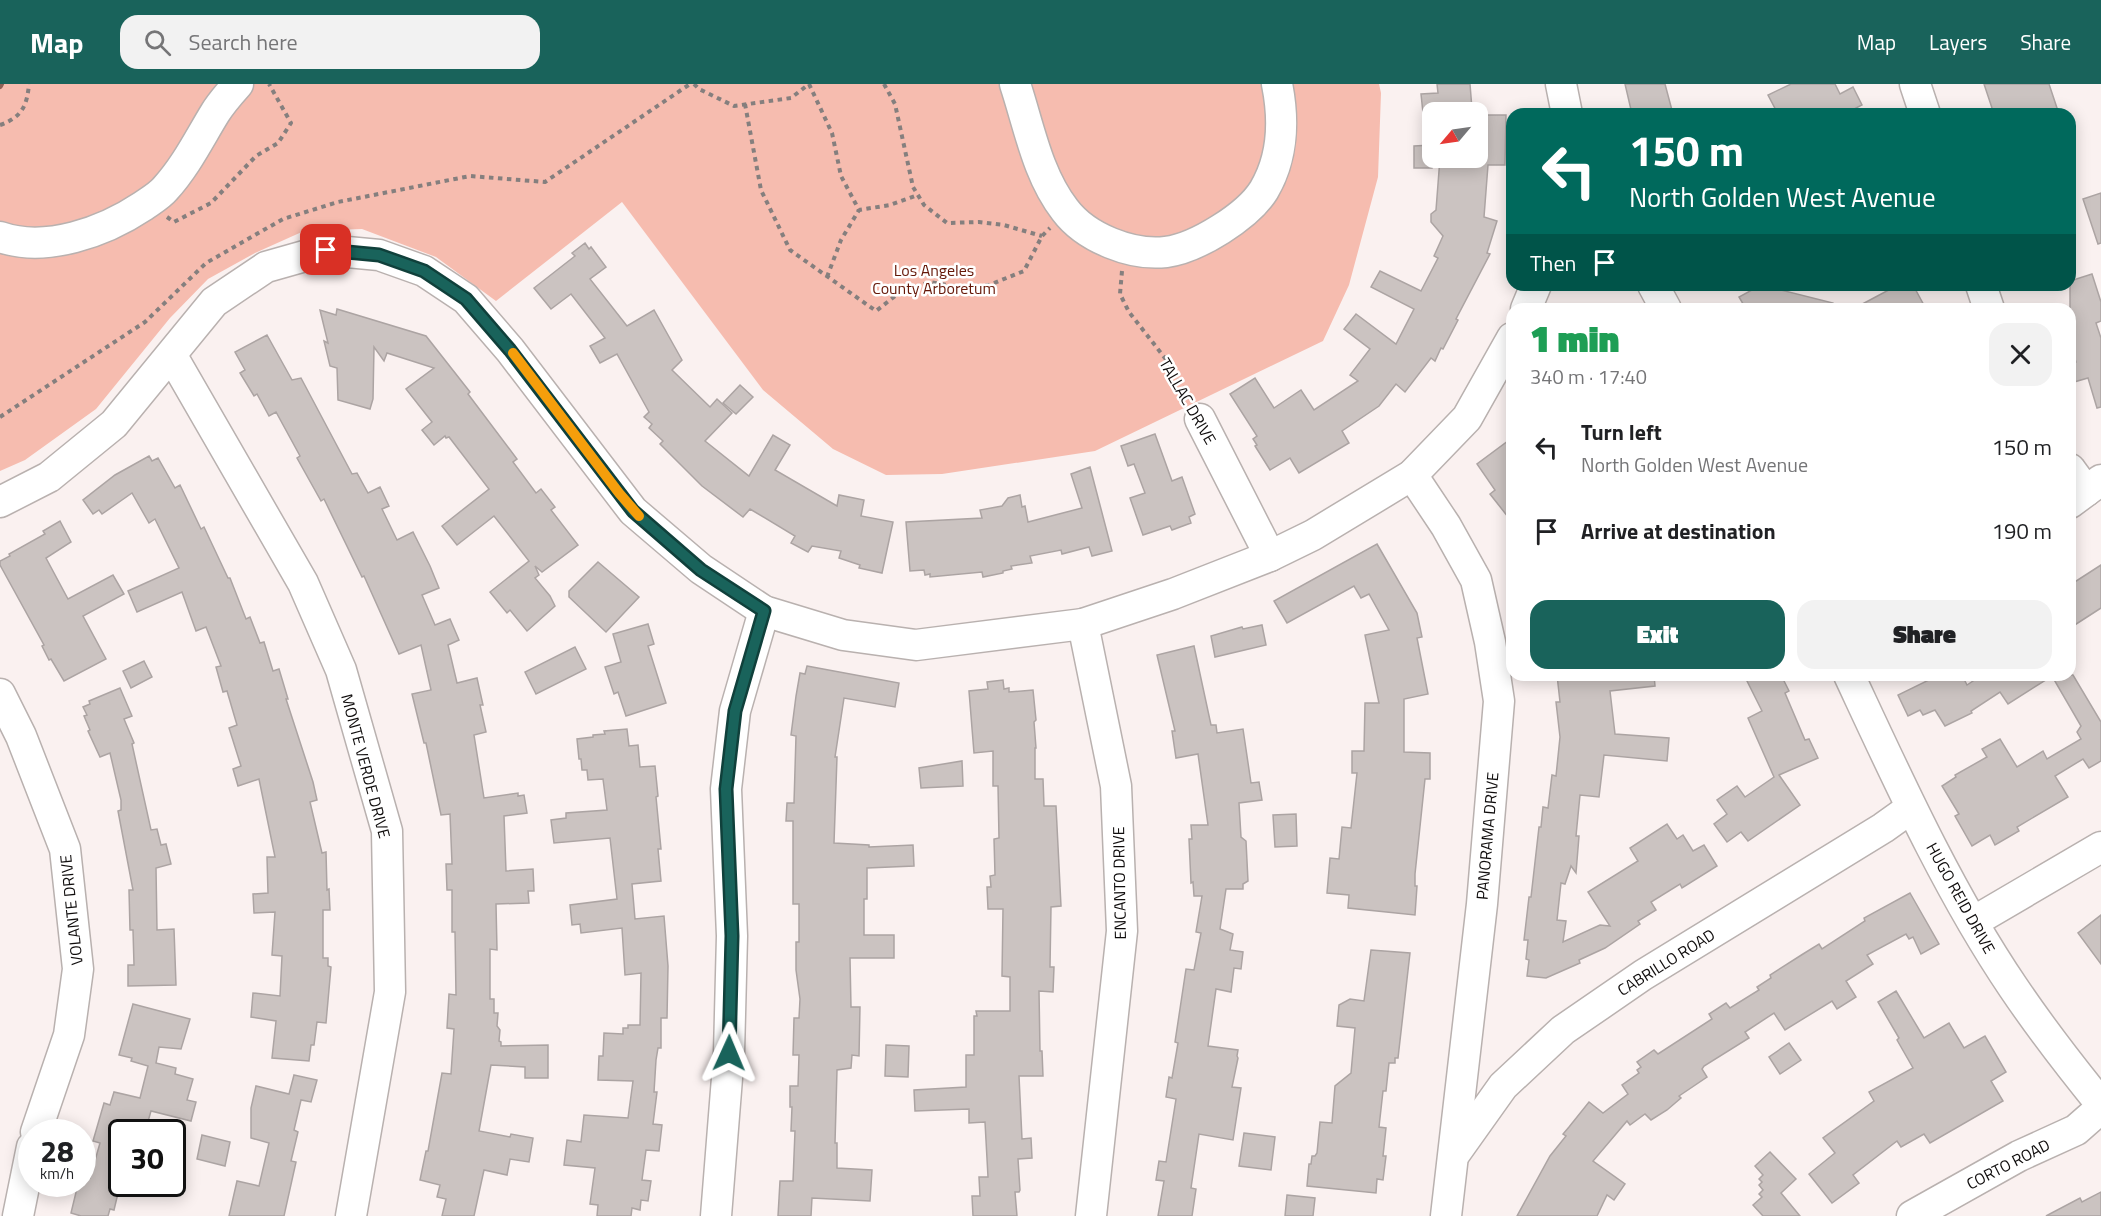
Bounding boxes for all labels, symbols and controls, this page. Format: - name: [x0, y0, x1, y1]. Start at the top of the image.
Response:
- search box: [120, 15, 540, 69]
- text: Map: [30, 21, 84, 64]
- text: Search here: [189, 25, 298, 59]
- icon: search: [141, 26, 174, 59]
- text: Map: [1857, 26, 1896, 58]
- text: Layers: [1929, 26, 1987, 58]
- text: Share: [2020, 26, 2071, 58]
- north arrow: [1422, 102, 1488, 168]
- map controls: [1422, 102, 1488, 168]
- text: 150 m: [1629, 118, 1744, 182]
- icon: left: [1530, 132, 1608, 210]
- text: North Golden West Avenue: [1629, 176, 1936, 217]
- pin: [300, 224, 351, 275]
- icon: arrive: [309, 233, 342, 266]
- text: Then: [1530, 246, 1576, 280]
- icon: arrive: [1588, 246, 1621, 279]
- park label: Los Angeles County Arboretum: [872, 258, 996, 300]
- text: 1 min: [1530, 311, 1619, 366]
- button: close: [1989, 323, 2052, 386]
- street label: TALLAC DRIVE: [1154, 353, 1223, 449]
- text: 340 m · 17:40: [1530, 361, 1647, 392]
- text: Turn left: [1581, 415, 1662, 449]
- text: 150 m: [1992, 430, 2052, 464]
- icon: left: [1530, 431, 1563, 464]
- text: North Golden West Avenue: [1581, 449, 1808, 480]
- text: Arrive at destination: [1581, 514, 1776, 548]
- text: 190 m: [1992, 514, 2052, 548]
- icon: arrive: [1530, 515, 1563, 548]
- button: Exit: [1530, 600, 1785, 669]
- button: Share: [1797, 600, 2052, 669]
- street label: MONTE VERDE DRIVE: [335, 691, 397, 841]
- street label: PANORAMA DRIVE: [1469, 771, 1505, 901]
- street label: ENCANTO DRIVE: [1106, 826, 1132, 940]
- street label: HUGO REID DRIVE: [1920, 838, 2002, 958]
- street label: VOLANTE DRIVE: [53, 854, 89, 966]
- street label: CABRILLO ROAD: [1613, 922, 1719, 1002]
- position arrow: [697, 1021, 761, 1085]
- speed limit sign: 30: [108, 1119, 186, 1197]
- text: 28: [40, 1128, 74, 1174]
- street label: CORTO ROAD: [1962, 1133, 2054, 1195]
- text: km/h: [40, 1162, 74, 1185]

